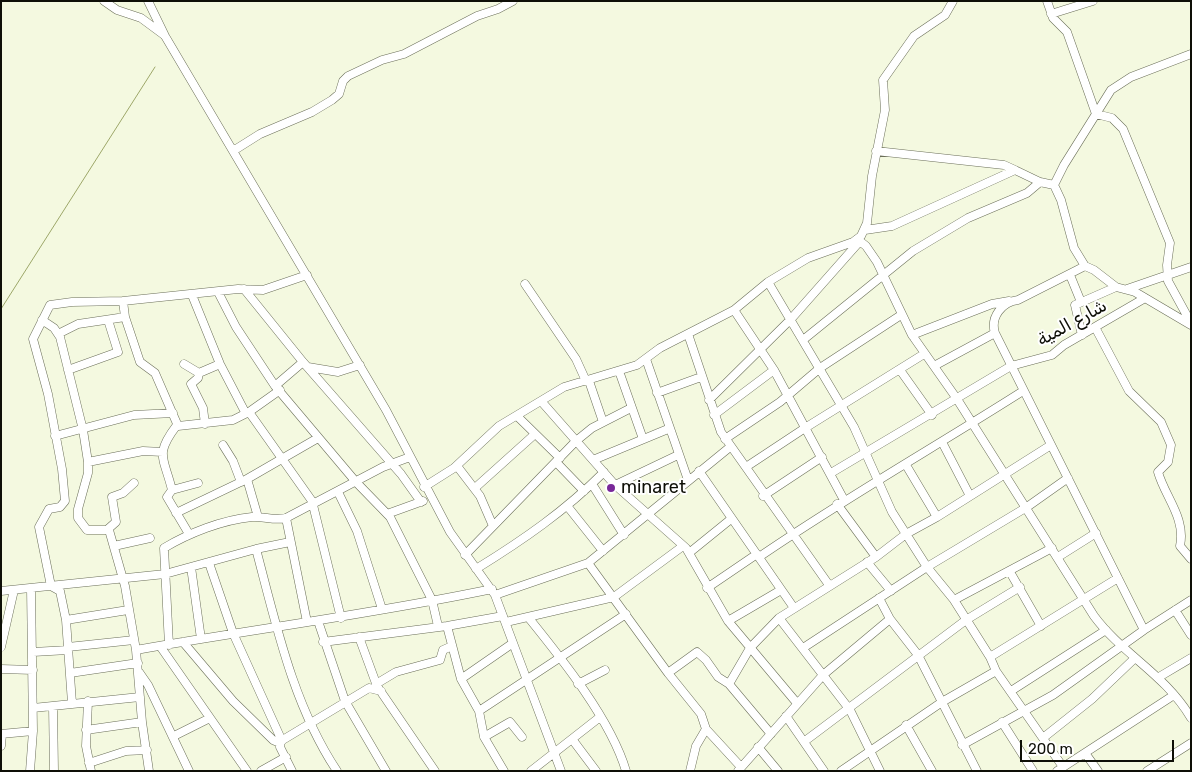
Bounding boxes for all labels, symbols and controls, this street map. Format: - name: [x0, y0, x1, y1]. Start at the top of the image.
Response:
- street label: شارع المية: [1033, 295, 1111, 351]
- place label: minaret: [621, 477, 686, 499]
- marker: minaret: [605, 482, 617, 494]
- scale bar: [1022, 730, 1176, 762]
- text: 200 m: [1028, 740, 1073, 758]

